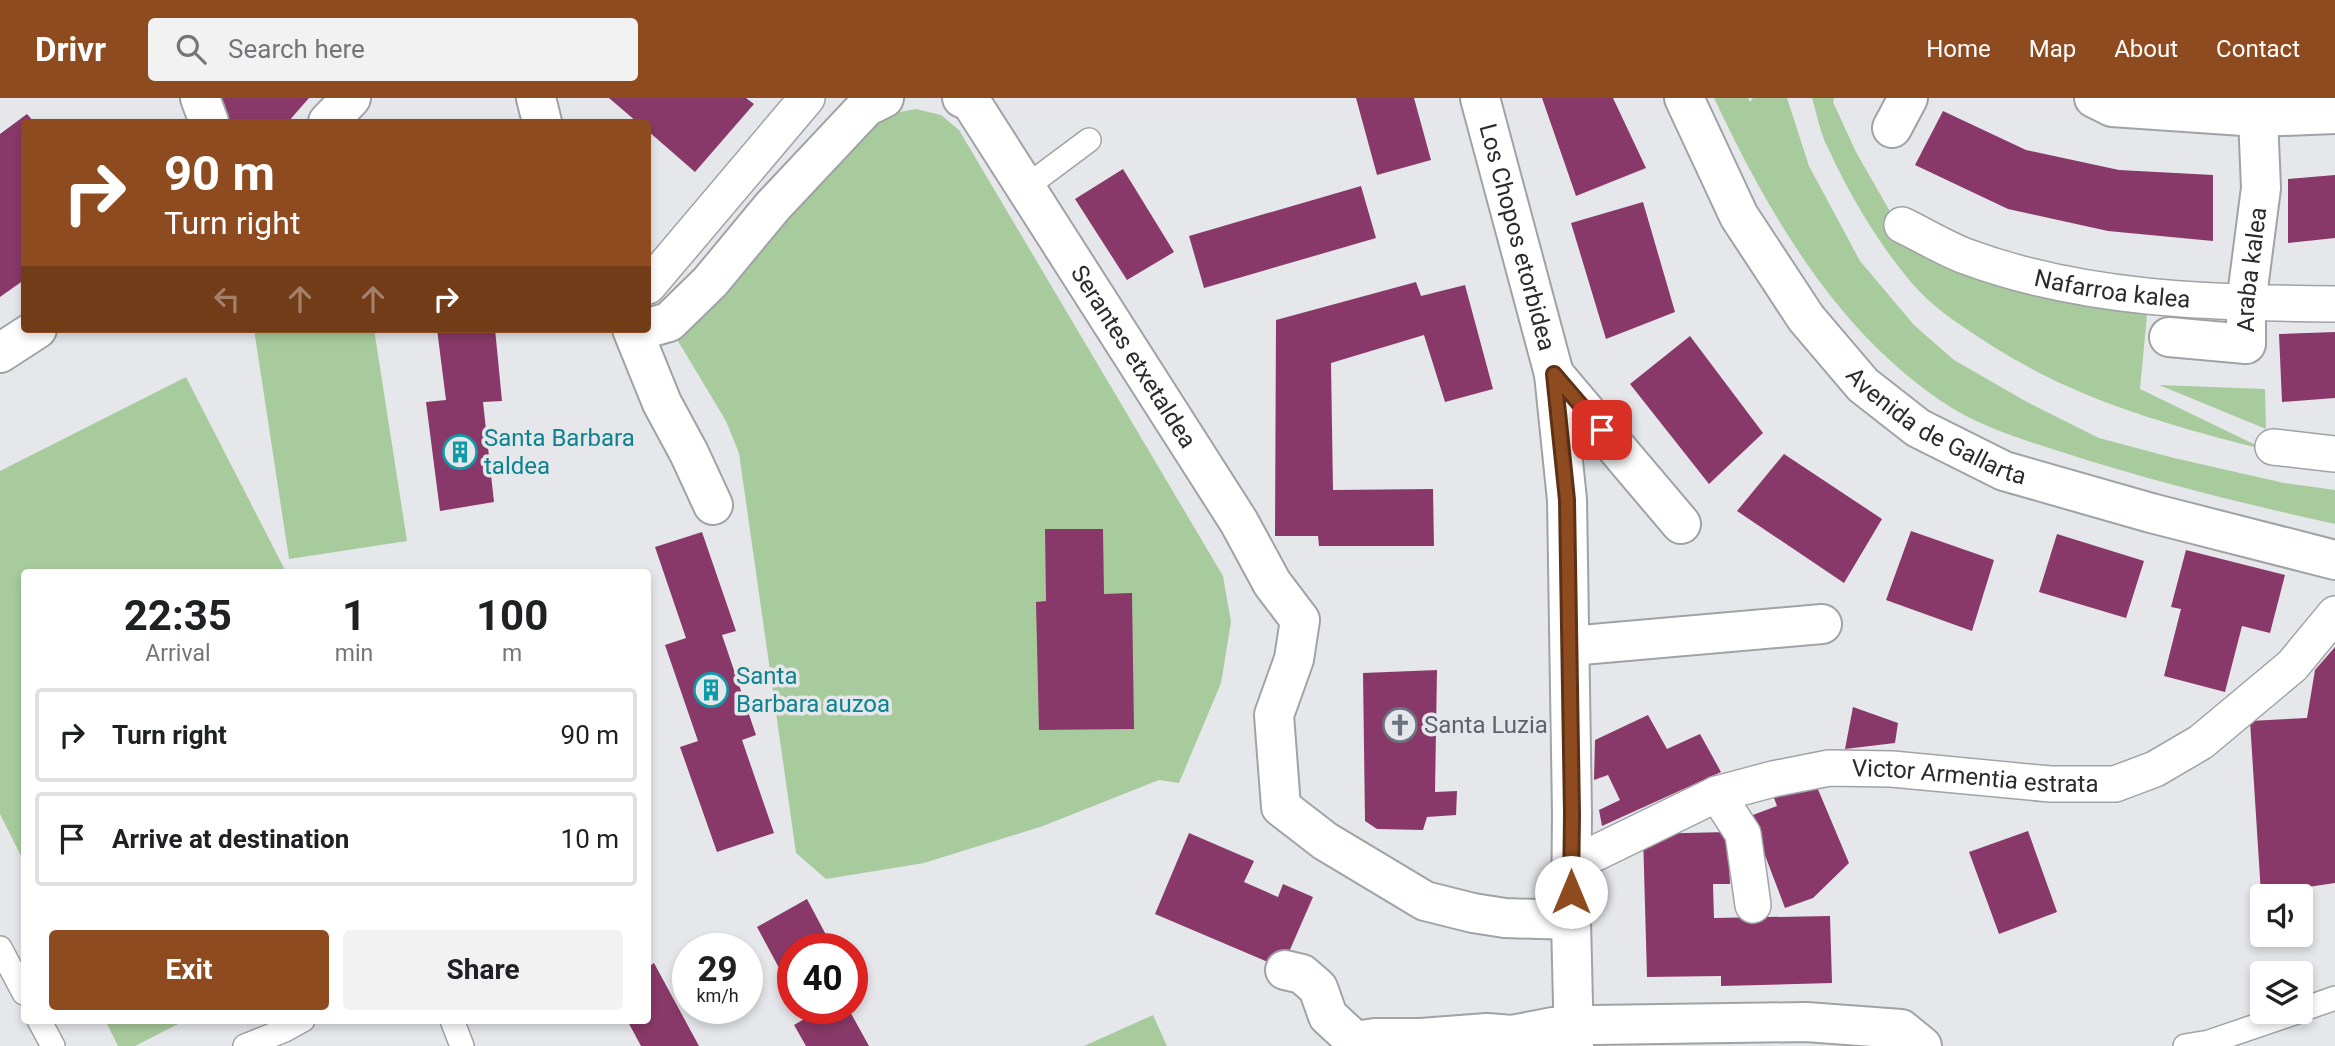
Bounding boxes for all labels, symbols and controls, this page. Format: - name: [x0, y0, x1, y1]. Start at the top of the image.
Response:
- search box: [148, 18, 638, 81]
- text: Drivr: [35, 30, 106, 69]
- icon: search: [172, 30, 210, 68]
- text: Search here: [228, 34, 365, 64]
- text: Home: [1926, 35, 1991, 63]
- text: Map: [2029, 35, 2076, 63]
- text: About: [2114, 35, 2178, 63]
- text: Contact: [2216, 35, 2300, 63]
- street label: Los Chopos etorbidea: [1473, 121, 1561, 354]
- text: 90 m: [164, 145, 275, 202]
- icon: right: [49, 147, 140, 238]
- text: Turn right: [164, 204, 300, 242]
- street label: Araba kalea: [2231, 205, 2272, 332]
- street label: Serantes etxetaldea: [1065, 260, 1202, 453]
- street label: Nafarroa kalea: [2032, 264, 2191, 314]
- icon: left: [208, 280, 246, 318]
- icon: ahead: [281, 280, 319, 318]
- icon: ahead: [354, 280, 392, 318]
- icon: right: [427, 280, 465, 318]
- street label: Avenida de Gallarta: [1840, 362, 2029, 491]
- pin: [1572, 400, 1632, 460]
- icon: arrive: [1583, 411, 1621, 449]
- place label: Santa Barbara taldea: [484, 424, 635, 480]
- building icon: Santa Barbara taldea: [441, 433, 479, 471]
- text: 22:35: [124, 591, 232, 640]
- text: 1: [342, 591, 366, 640]
- text: 100: [476, 591, 548, 640]
- text: Arrival: [145, 640, 211, 667]
- text: min: [335, 640, 373, 667]
- text: m: [502, 640, 522, 667]
- place label: Santa Barbara auzoa: [736, 662, 890, 718]
- building icon: Santa Barbara auzoa: [692, 671, 730, 709]
- church icon: Santa Luzia: [1381, 706, 1419, 744]
- place label: Santa Luzia: [1424, 711, 1548, 739]
- icon: right: [53, 716, 91, 754]
- text: Turn right: [112, 720, 227, 750]
- text: 90 m: [561, 720, 619, 750]
- street label: Victor Armentia estrata: [1852, 754, 2099, 798]
- icon: arrive: [53, 820, 91, 858]
- text: Arrive at destination: [112, 824, 349, 854]
- text: 10 m: [561, 824, 619, 854]
- position arrow: [1534, 855, 1608, 929]
- map controls: [2250, 884, 2313, 1024]
- button: sound: [2250, 884, 2313, 947]
- button: Exit: [49, 930, 329, 1010]
- button: Share: [343, 930, 623, 1010]
- speed limit sign: 40: [777, 933, 868, 1024]
- text: 29: [697, 949, 738, 990]
- button: layers: [2250, 961, 2313, 1024]
- text: km/h: [696, 985, 739, 1006]

